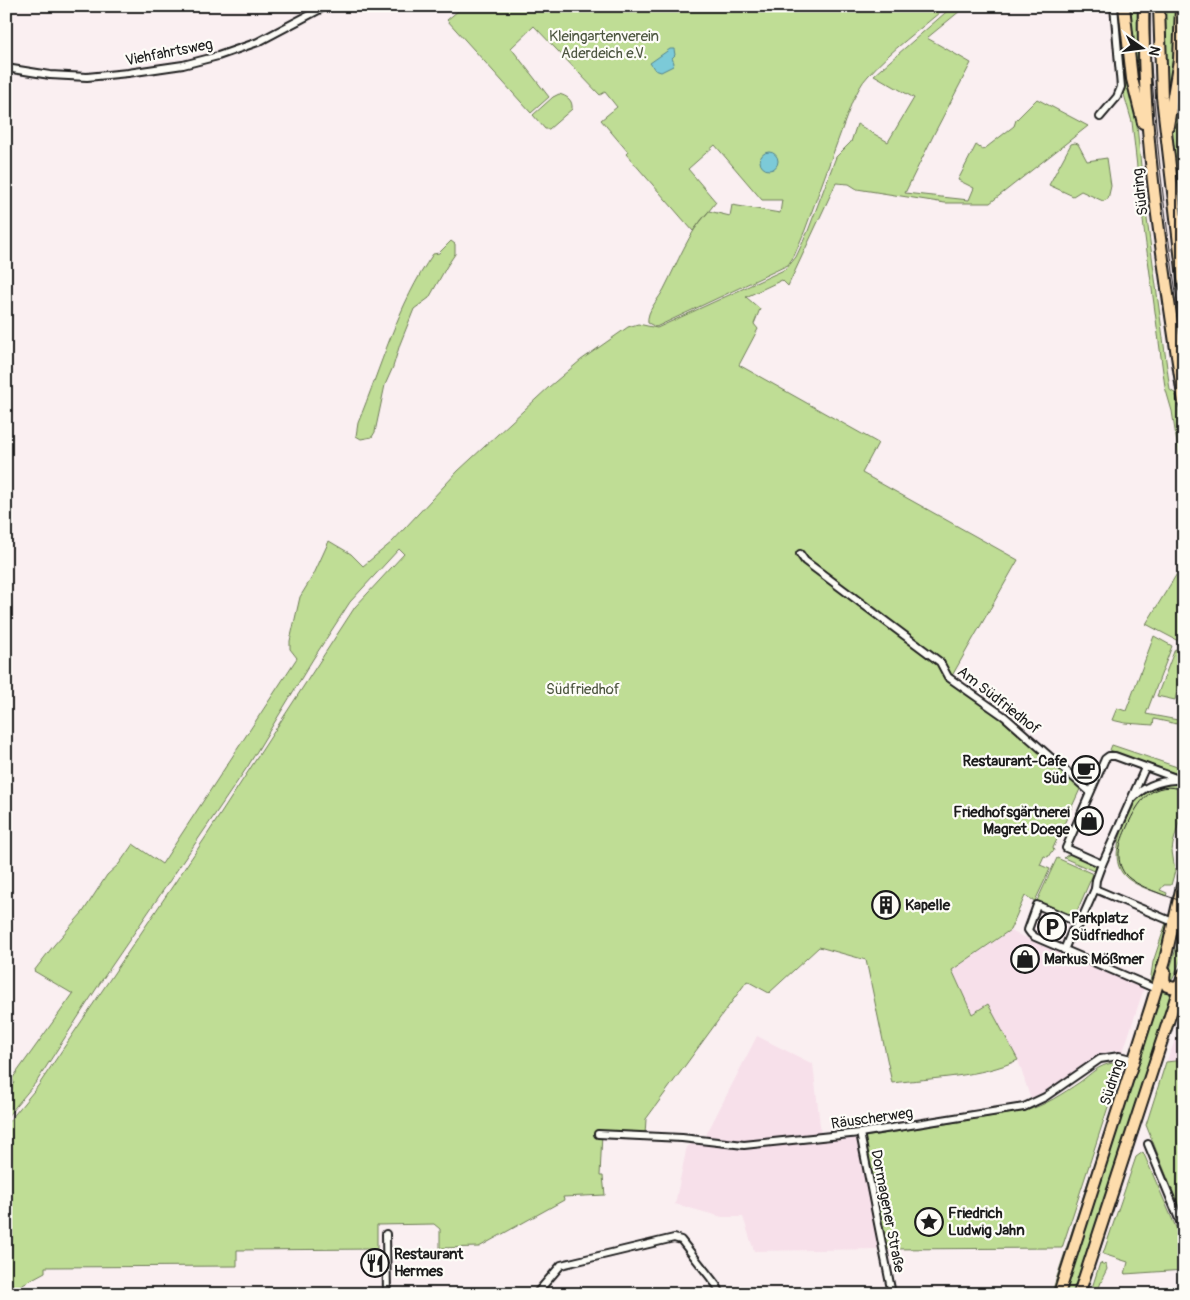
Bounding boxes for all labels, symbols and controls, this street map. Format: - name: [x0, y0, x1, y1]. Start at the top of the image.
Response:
- north arrow: [1118, 22, 1168, 72]
- park label: Kleingartenverein Aderdeich e.V.: [549, 27, 659, 63]
- street label: Viehfahrtsweg: [124, 35, 214, 70]
- text: N: [1145, 44, 1164, 58]
- street label: Südring: [1128, 167, 1153, 217]
- street label: Am Südfriedhof: [953, 662, 1044, 739]
- park label: Südfriedhof: [546, 680, 620, 699]
- place label: Restaurant-Cafe Süd: [962, 752, 1068, 788]
- cafe icon: Restaurant-Cafe Süd: [1071, 755, 1101, 785]
- place label: Friedhofsgärtnerei Magret Doege: [953, 803, 1071, 839]
- shop icon: Friedhofsgärtnerei Magret Doege: [1074, 806, 1104, 836]
- building icon: Kapelle: [871, 890, 901, 920]
- place label: Kapelle: [905, 896, 951, 915]
- place label: Parkplatz Südfriedhof: [1071, 909, 1146, 945]
- parking icon: Parkplatz Südfriedhof: [1037, 912, 1067, 942]
- shop icon: Markus Mößmer: [1010, 944, 1040, 974]
- place label: Markus Mößmer: [1044, 950, 1145, 969]
- street label: Südring: [1096, 1056, 1129, 1108]
- street label: Räuscherweg: [830, 1103, 914, 1134]
- street label: Dormagener Straße: [866, 1148, 909, 1275]
- place label: Friedrich Ludwig Jahn: [948, 1204, 1025, 1240]
- place icon: Friedrich Ludwig Jahn: [914, 1207, 944, 1237]
- place label: Restaurant Hermes: [394, 1245, 464, 1281]
- restaurant icon: Restaurant Hermes: [360, 1248, 390, 1278]

